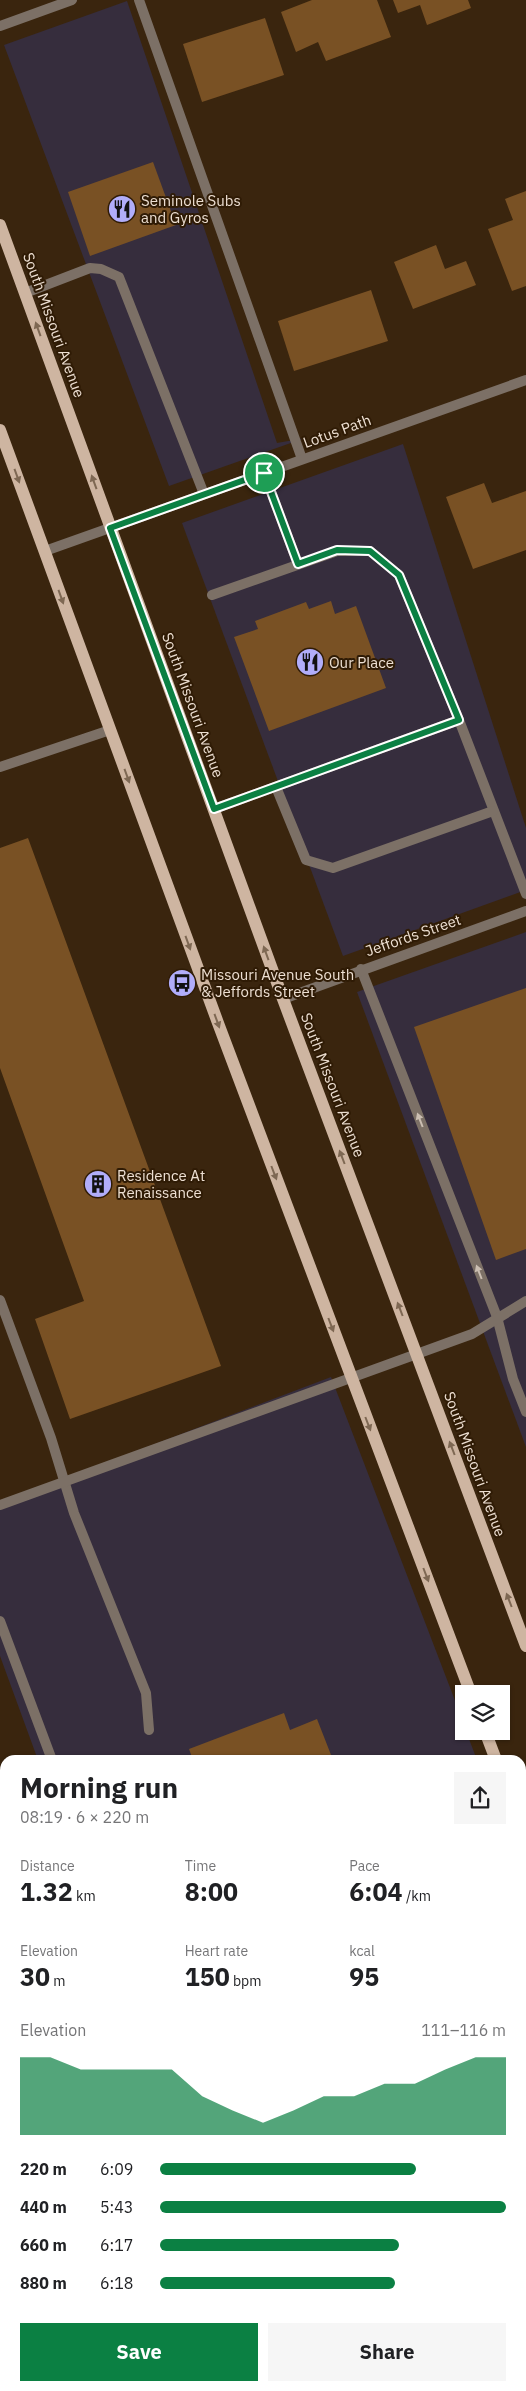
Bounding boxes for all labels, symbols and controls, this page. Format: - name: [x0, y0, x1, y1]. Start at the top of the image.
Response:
- place label: Seminole Subs and Gyros: [141, 191, 241, 227]
- restaurant icon: Seminole Subs and Gyros: [107, 194, 137, 224]
- street label: South Missouri Avenue: [19, 250, 89, 400]
- one-way arrow: [34, 321, 42, 336]
- street label: Lotus Path: [300, 410, 374, 452]
- pin: [243, 452, 285, 494]
- icon: arrive: [250, 459, 278, 487]
- one-way arrow: [13, 469, 21, 484]
- one-way arrow: [90, 474, 97, 489]
- one-way arrow: [57, 590, 65, 605]
- street label: South Missouri Avenue: [158, 630, 228, 780]
- restaurant icon: Our Place: [295, 647, 325, 677]
- place label: Our Place: [329, 653, 394, 672]
- one-way arrow: [123, 769, 131, 784]
- street label: Jeffords Street: [363, 910, 463, 960]
- one-way arrow: [185, 936, 192, 951]
- one-way arrow: [262, 946, 269, 961]
- place label: Missouri Avenue South & Jeffords Street: [201, 965, 354, 1001]
- bus stop icon: Missouri Avenue South & Jeffords Street: [167, 968, 197, 998]
- street label: South Missouri Avenue: [297, 1010, 369, 1160]
- one-way arrow: [213, 1014, 221, 1029]
- one-way arrow: [416, 1113, 423, 1128]
- one-way arrow: [338, 1149, 346, 1164]
- place label: Residence At Renaissance: [117, 1166, 205, 1202]
- one-way arrow: [270, 1166, 278, 1181]
- building icon: Residence At Renaissance: [83, 1169, 113, 1199]
- one-way arrow: [475, 1264, 483, 1279]
- one-way arrow: [395, 1302, 403, 1316]
- one-way arrow: [327, 1318, 335, 1333]
- street label: South Missouri Avenue: [440, 1389, 510, 1539]
- one-way arrow: [365, 1416, 372, 1431]
- one-way arrow: [448, 1440, 456, 1455]
- one-way arrow: [423, 1568, 430, 1583]
- one-way arrow: [505, 1592, 513, 1607]
- map controls: [455, 1685, 510, 1740]
- button: layers: [455, 1685, 510, 1740]
- text: Morning run: [20, 1769, 178, 1806]
- button: share: [454, 1772, 506, 1824]
- text: 08:19 · 6 × 220 m: [20, 1807, 149, 1827]
- text: Distance: [20, 1857, 75, 1875]
- text: Time: [185, 1857, 216, 1875]
- text: Pace: [349, 1857, 380, 1875]
- text: 1.32: [20, 1875, 73, 1908]
- text: 8:00: [185, 1875, 238, 1908]
- text: 6:04: [349, 1875, 403, 1908]
- text: km: [73, 1887, 96, 1905]
- text: /km: [403, 1887, 431, 1905]
- text: Elevation: [20, 1942, 78, 1960]
- text: Heart rate: [185, 1942, 248, 1960]
- text: kcal: [349, 1942, 375, 1960]
- text: 30: [20, 1960, 50, 1993]
- text: 150: [185, 1960, 230, 1993]
- text: 95: [349, 1960, 379, 1993]
- text: m: [50, 1972, 66, 1990]
- text: bpm: [230, 1972, 261, 1990]
- text: Elevation: [20, 2020, 86, 2040]
- text: 111–116 m: [421, 2020, 506, 2040]
- text: 220 m: [20, 2159, 67, 2179]
- text: 6:09: [100, 2159, 133, 2179]
- text: 440 m: [20, 2197, 67, 2217]
- text: 5:43: [100, 2197, 133, 2217]
- text: 660 m: [20, 2235, 67, 2255]
- text: 6:17: [100, 2235, 133, 2255]
- text: 880 m: [20, 2273, 67, 2293]
- text: 6:18: [100, 2273, 133, 2293]
- button: Save: [20, 2323, 258, 2381]
- button: Share: [268, 2323, 506, 2381]

